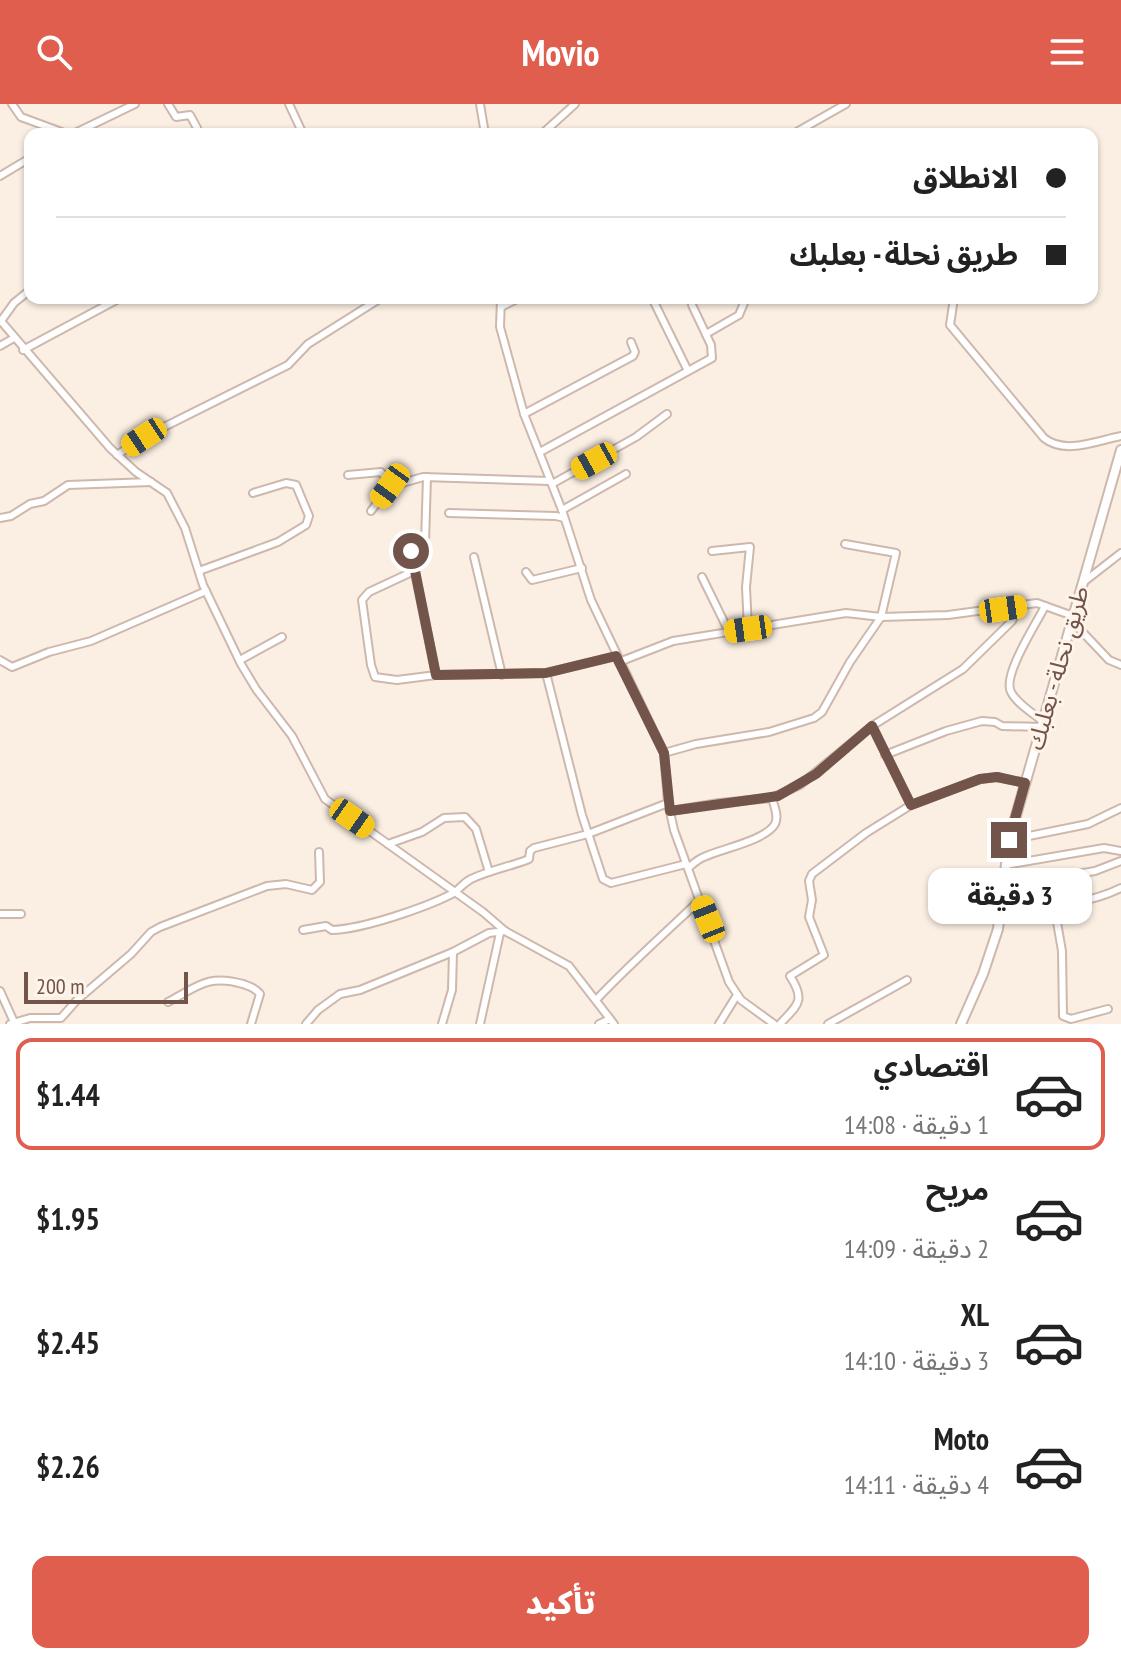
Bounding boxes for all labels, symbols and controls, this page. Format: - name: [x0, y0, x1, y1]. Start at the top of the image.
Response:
- text: Movio: [521, 29, 600, 76]
- icon: search: [32, 30, 76, 74]
- icon: menu: [1045, 30, 1089, 74]
- text: الانطلاق: [913, 157, 1018, 196]
- text: طريق نحلة - بعلبك: [789, 234, 1018, 273]
- car: [117, 414, 171, 460]
- car: [567, 439, 621, 483]
- car: [366, 460, 414, 512]
- route start: [393, 533, 429, 569]
- street label: طريق نحلة - بعلبك: [1019, 582, 1096, 753]
- car: [978, 594, 1028, 624]
- car: [723, 614, 773, 644]
- car: [325, 794, 379, 842]
- route end: [991, 822, 1027, 858]
- callout: 3 دقيقة: [927, 868, 1091, 924]
- text: 3 دقيقة: [967, 879, 1053, 912]
- car: [688, 892, 728, 946]
- scale bar: [24, 968, 188, 1004]
- text: 200 m: [36, 972, 85, 1000]
- text: اقتصادي: [874, 1045, 989, 1084]
- icon: car: [1013, 1058, 1085, 1130]
- text: $1.44: [36, 1075, 100, 1114]
- text: 1 دقيقة · 14:08: [844, 1108, 989, 1141]
- text: مريح: [926, 1169, 989, 1208]
- icon: car: [1013, 1182, 1085, 1254]
- text: $1.95: [36, 1199, 100, 1238]
- text: 2 دقيقة · 14:09: [844, 1232, 989, 1265]
- text: XL: [960, 1295, 989, 1334]
- icon: car: [1013, 1306, 1085, 1378]
- text: $2.45: [36, 1323, 100, 1362]
- text: 3 دقيقة · 14:10: [844, 1344, 989, 1377]
- text: Moto: [934, 1419, 989, 1458]
- icon: car: [1013, 1430, 1085, 1502]
- text: $2.26: [36, 1447, 100, 1486]
- text: 4 دقيقة · 14:11: [844, 1468, 989, 1501]
- button: تأكيد: [32, 1556, 1089, 1648]

